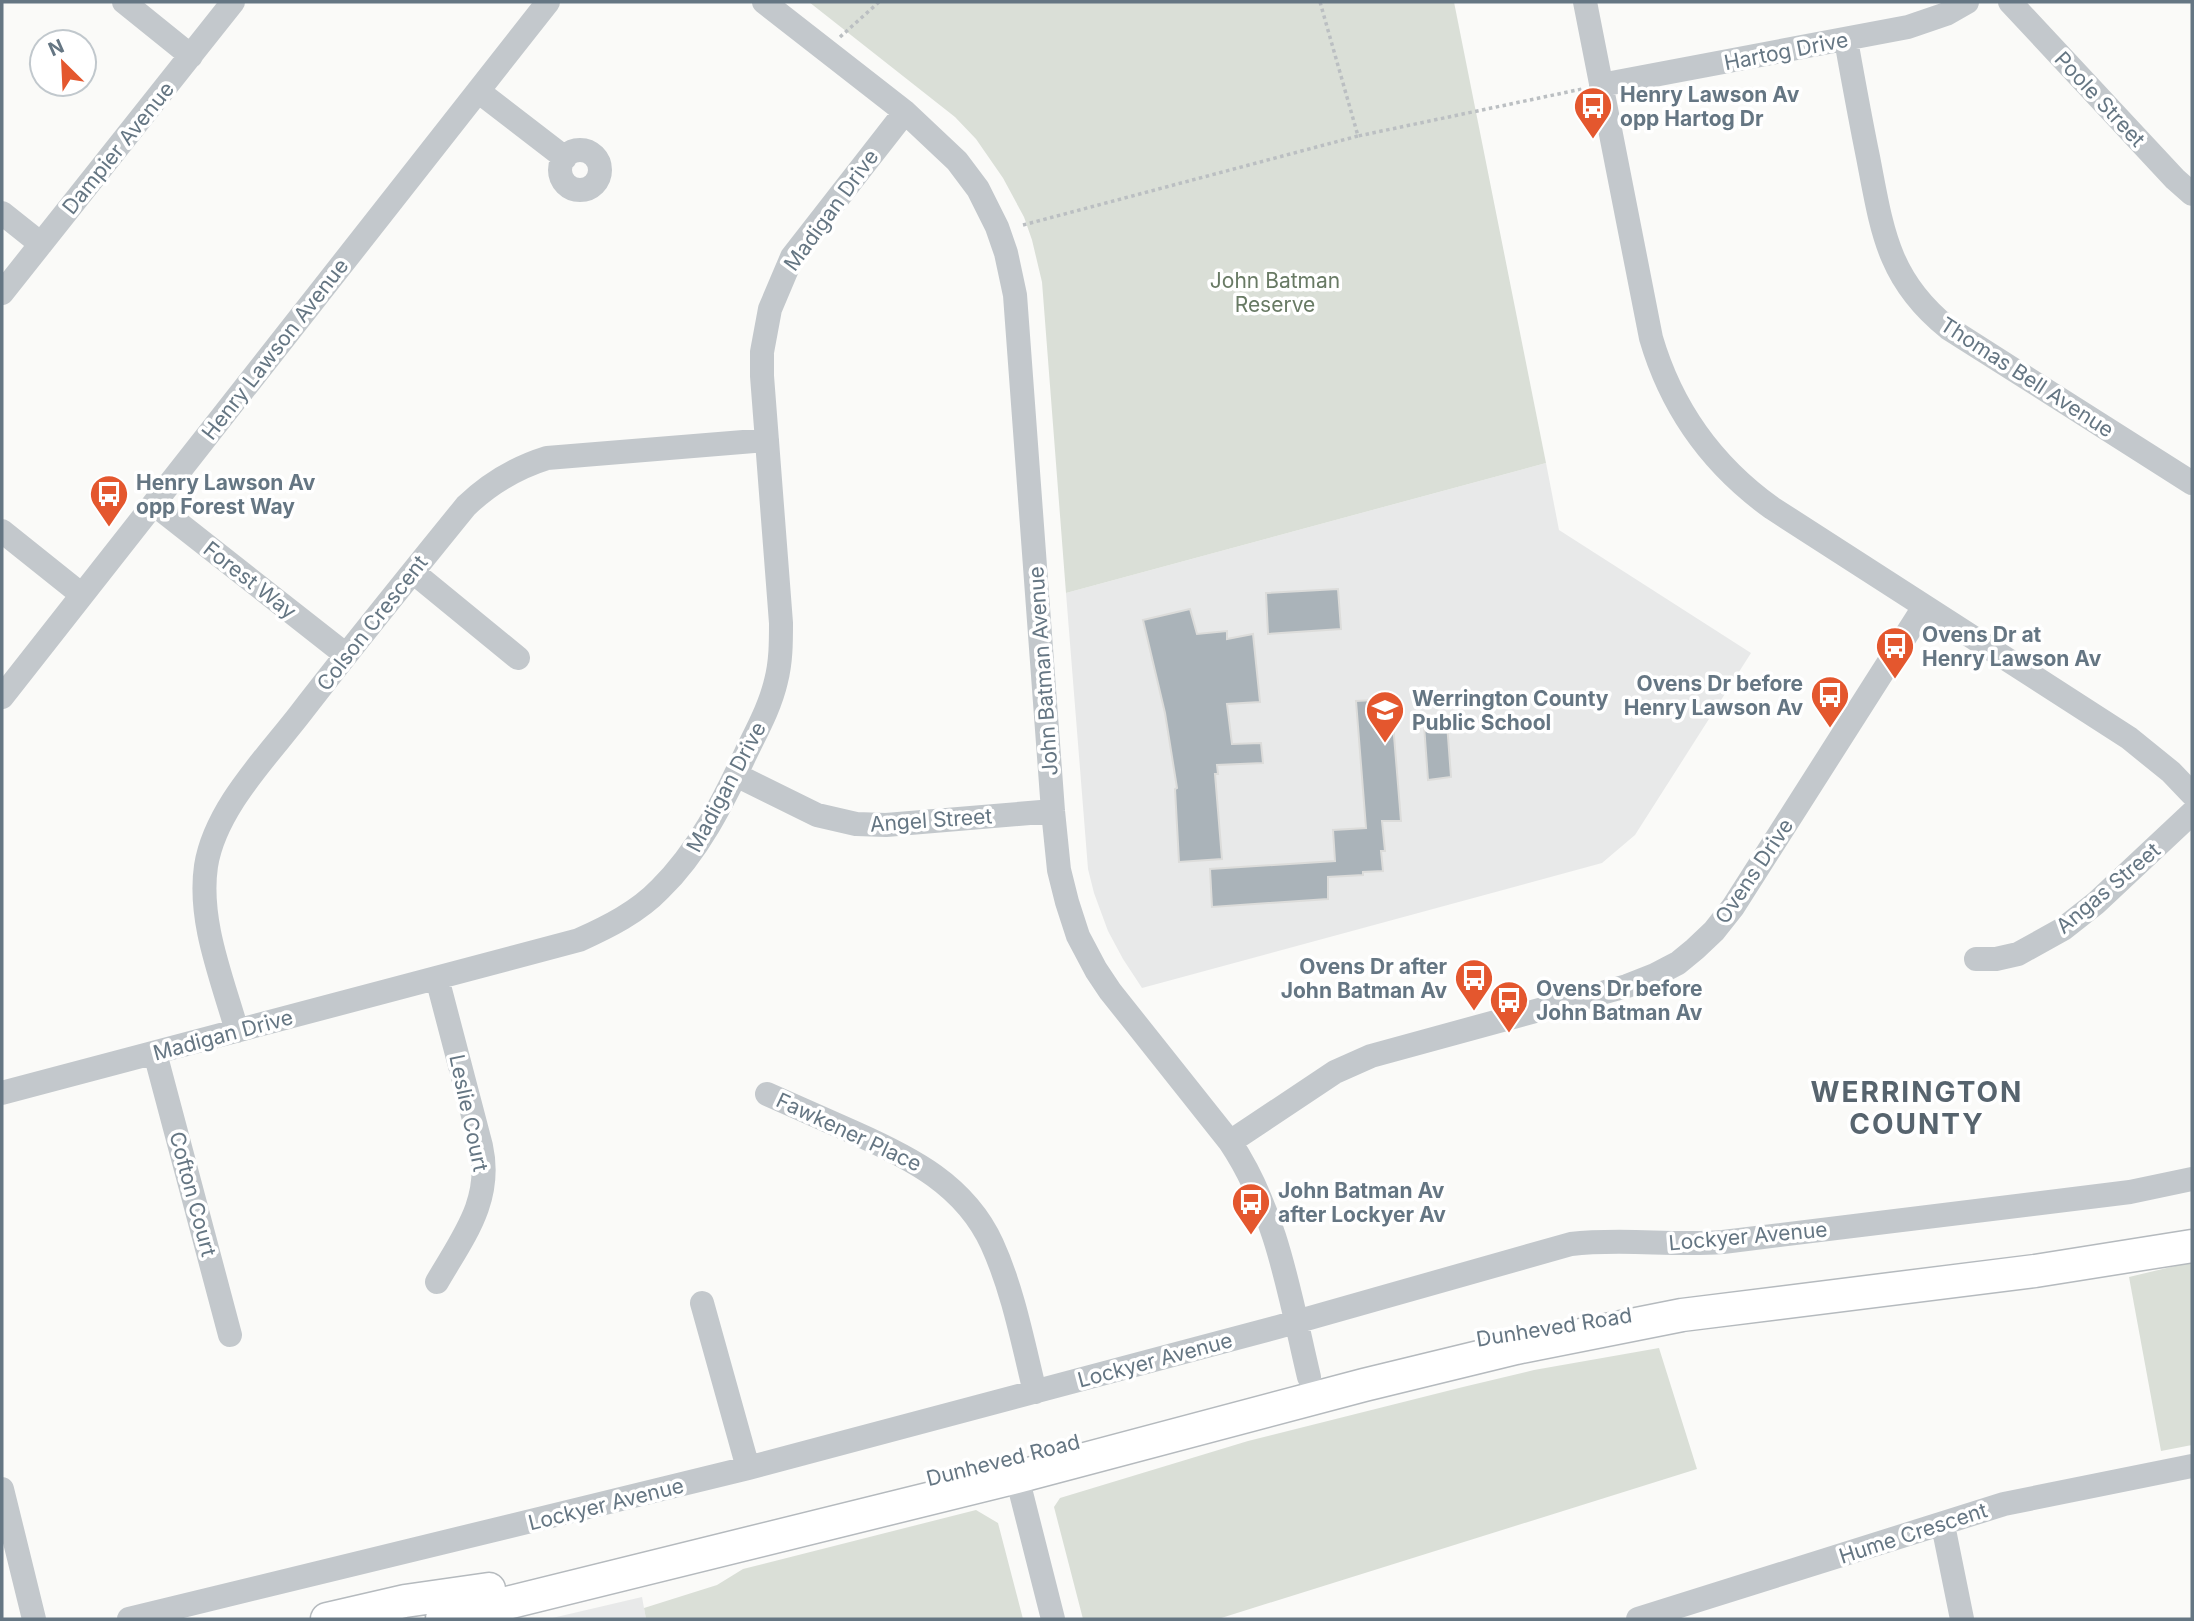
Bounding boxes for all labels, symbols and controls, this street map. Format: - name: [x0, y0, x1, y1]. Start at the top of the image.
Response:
- street label: Hartog Drive: [1722, 27, 1850, 75]
- north arrow: [28, 28, 98, 98]
- text: N: [45, 34, 68, 61]
- street label: Poole Street: [2050, 46, 2150, 152]
- street label: Dampier Avenue: [57, 77, 179, 219]
- place label: Henry Lawson Av opp Hartog Dr: [1620, 82, 1800, 131]
- bus stop icon: Henry Lawson Av opp Hartog Dr: [1572, 85, 1614, 140]
- street label: Madigan Drive: [779, 144, 883, 276]
- street label: Henry Lawson Avenue: [197, 254, 353, 444]
- park label: John Batman Reserve: [1210, 268, 1340, 317]
- street label: Thomas Bell Avenue: [1936, 312, 2118, 442]
- place label: Henry Lawson Av opp Forest Way: [136, 470, 316, 519]
- bus stop icon: Henry Lawson Av opp Forest Way: [88, 473, 130, 528]
- street label: Forest Way: [199, 536, 301, 624]
- street label: Colson Crescent: [311, 550, 433, 696]
- street label: John Batman Avenue: [1023, 565, 1063, 777]
- place label: Ovens Dr at Henry Lawson Av: [1922, 622, 2102, 671]
- bus stop icon: Ovens Dr at Henry Lawson Av: [1874, 625, 1916, 680]
- place label: Ovens Dr before Henry Lawson Av: [1624, 671, 1803, 720]
- bus stop icon: Ovens Dr before Henry Lawson Av: [1809, 674, 1851, 729]
- place label: Werrington County Public School: [1412, 686, 1609, 735]
- school or university icon: Werrington County Public School: [1364, 689, 1406, 744]
- street label: Madigan Drive: [681, 718, 771, 856]
- street label: Angel Street: [869, 803, 993, 837]
- street label: Ovens Drive: [1710, 814, 1798, 928]
- street label: Angas Street: [2051, 837, 2165, 939]
- place label: Ovens Dr after John Batman Av: [1281, 954, 1447, 1003]
- bus stop icon: Ovens Dr after John Batman Av: [1453, 957, 1495, 1012]
- place label: Ovens Dr before John Batman Av: [1536, 976, 1703, 1025]
- bus stop icon: Ovens Dr before John Batman Av: [1488, 979, 1530, 1034]
- street label: Madigan Drive: [150, 1004, 296, 1066]
- street label: Leslie Court: [444, 1052, 494, 1174]
- district label: WERRINGTON COUNTY: [1811, 1075, 2023, 1141]
- street label: Fawkener Place: [773, 1087, 925, 1177]
- street label: Cofton Court: [164, 1129, 222, 1259]
- place label: John Batman Av after Lockyer Av: [1278, 1178, 1446, 1227]
- bus stop icon: John Batman Av after Lockyer Av: [1230, 1181, 1272, 1236]
- street label: Lockyer Avenue: [1668, 1217, 1828, 1255]
- street label: Dunheved Road: [1474, 1302, 1634, 1352]
- street label: Lockyer Avenue: [1075, 1327, 1235, 1393]
- street label: Dunheved Road: [924, 1429, 1082, 1491]
- street label: Lockyer Avenue: [526, 1473, 686, 1535]
- street label: Hume Crescent: [1836, 1497, 1990, 1569]

